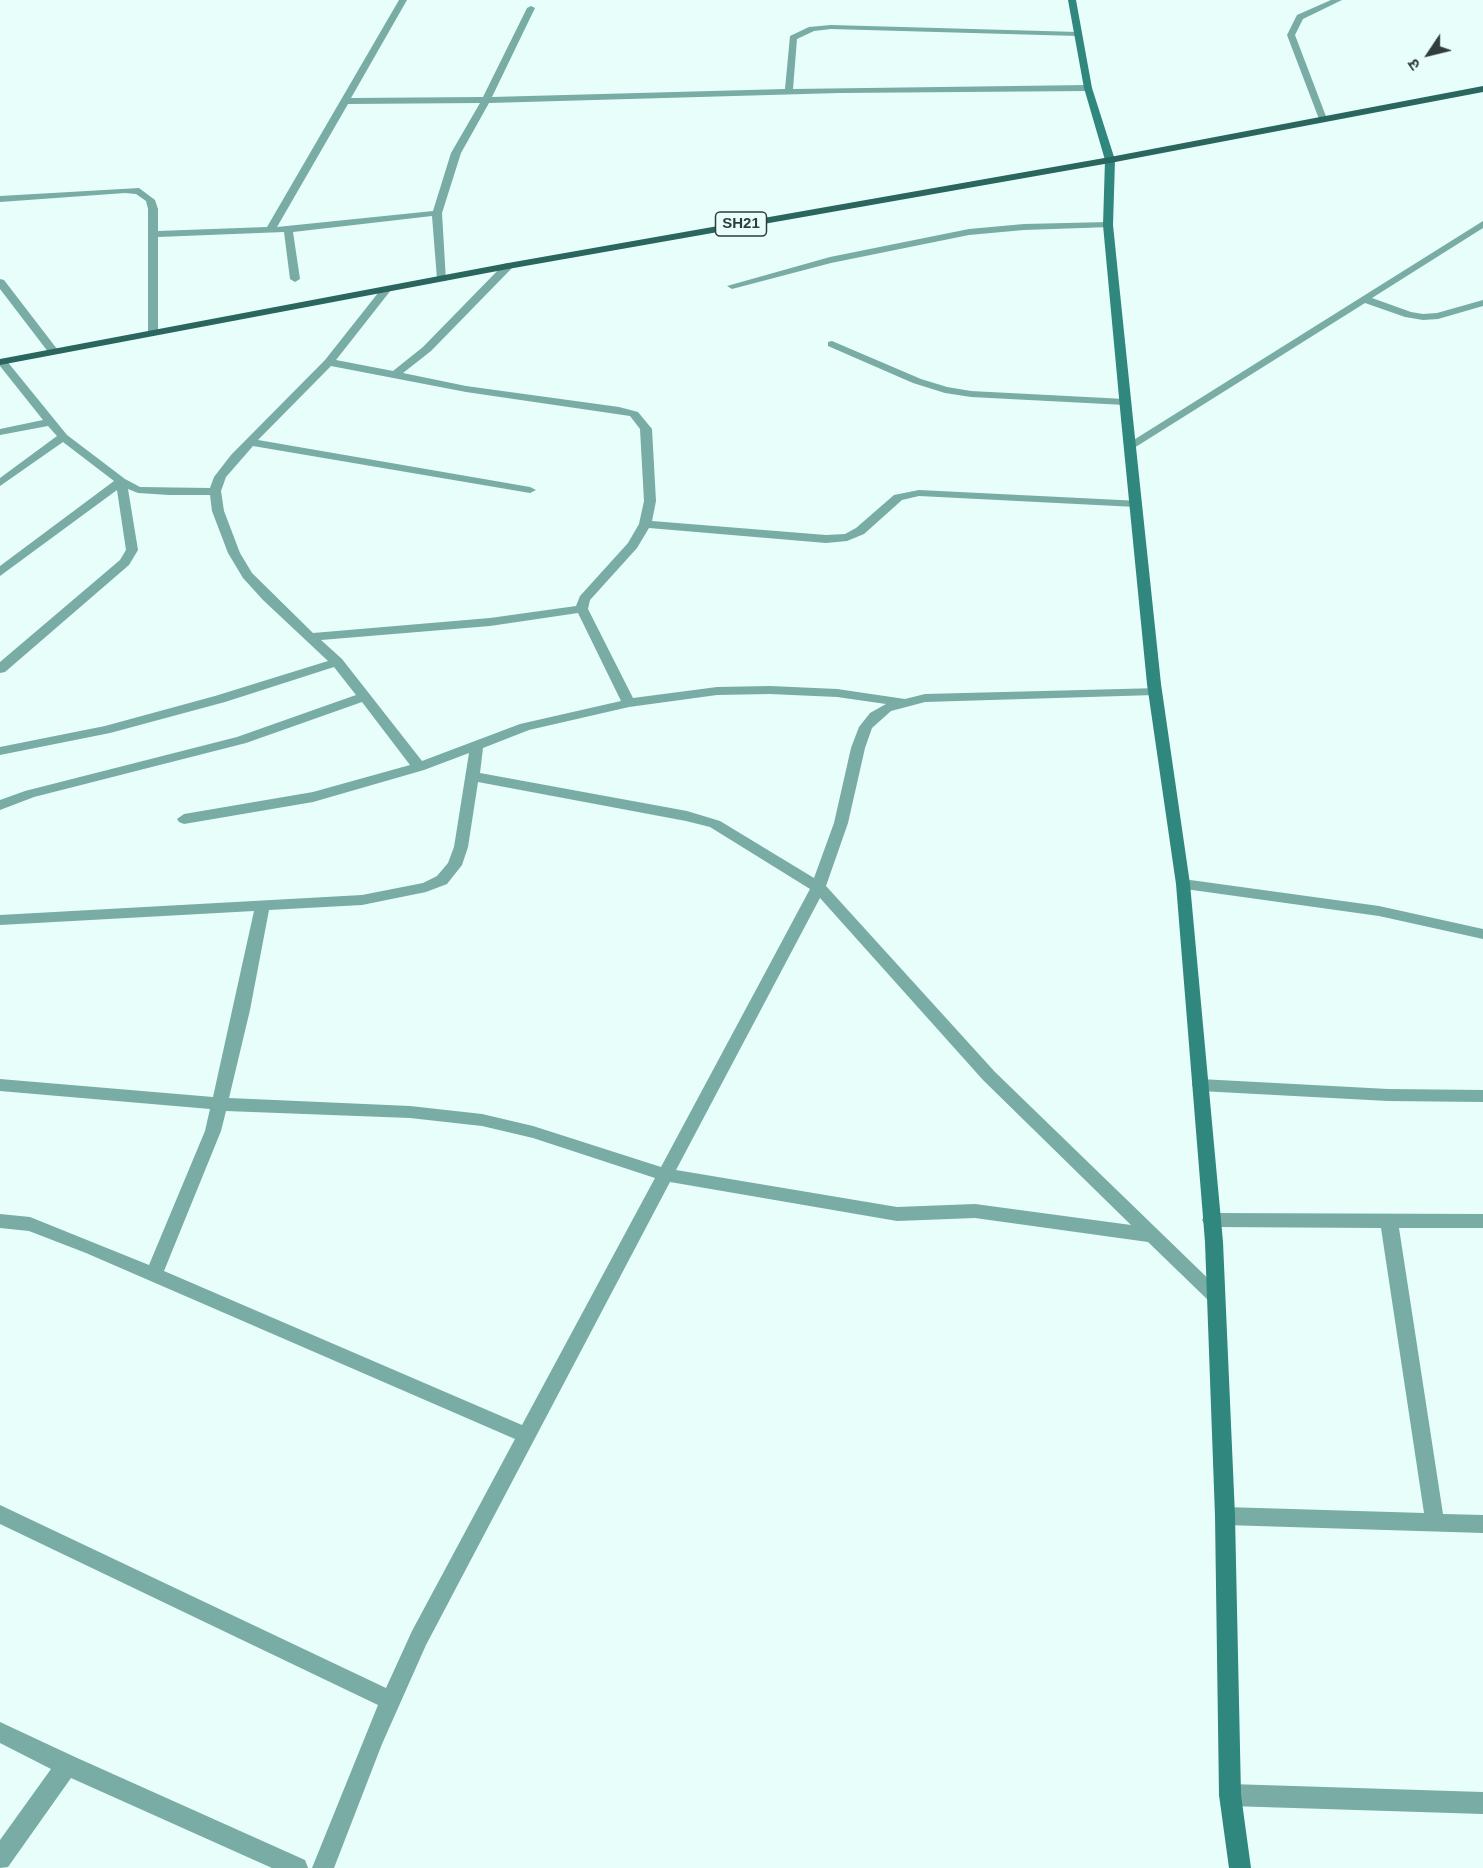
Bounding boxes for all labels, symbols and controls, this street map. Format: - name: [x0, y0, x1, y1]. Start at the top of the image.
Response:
- north arrow: [1399, 24, 1459, 84]
- text: उ: [1404, 56, 1423, 73]
- road number: SH21: [716, 212, 766, 236]

